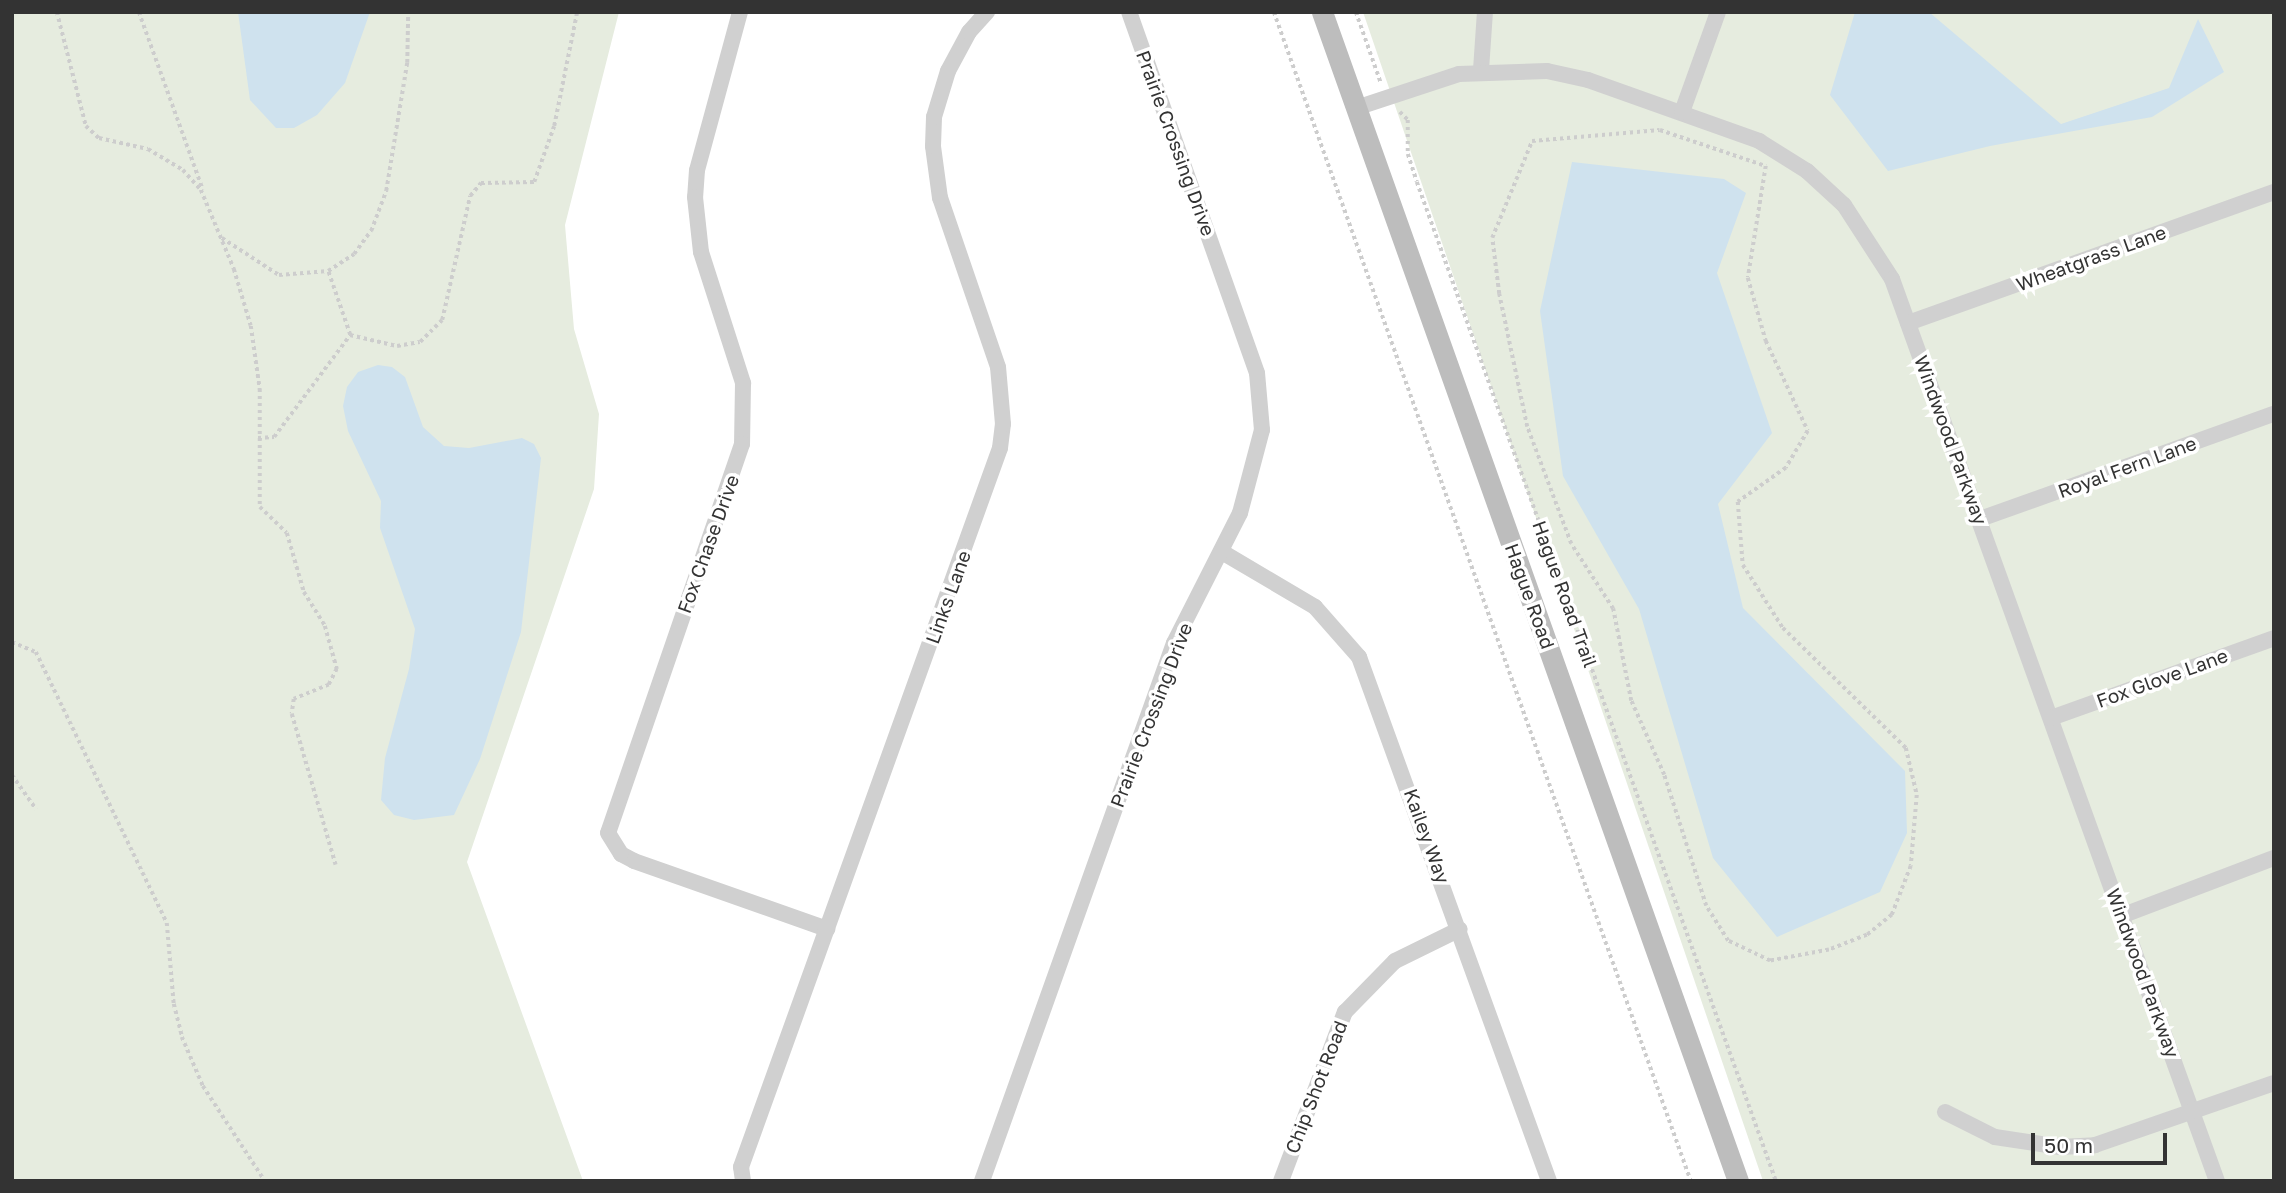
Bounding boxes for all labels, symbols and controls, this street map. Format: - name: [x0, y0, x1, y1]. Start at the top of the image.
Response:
- street label: Prairie Crossing Drive: [1132, 47, 1220, 239]
- street label: Wheatgrass Lane: [2013, 220, 2169, 296]
- street label: Windwood Parkway: [1910, 352, 1992, 528]
- street label: Royal Fern Lane: [2055, 431, 2199, 503]
- street label: Fox Chase Drive: [672, 472, 744, 616]
- street label: Hague Road Trail: [1528, 517, 1602, 671]
- street label: Hague Road: [1500, 540, 1560, 652]
- street label: Links Lane: [921, 547, 975, 647]
- street label: Prairie Crossing Drive: [1105, 620, 1197, 810]
- street label: Fox Glove Lane: [2093, 644, 2231, 712]
- street label: Kailey Way: [1399, 786, 1455, 886]
- street label: Windwood Parkway: [2102, 885, 2184, 1061]
- street label: Chip Shot Road: [1280, 1017, 1352, 1157]
- scale bar: [2034, 1120, 2170, 1164]
- text: 50 m: [2044, 1132, 2093, 1158]

